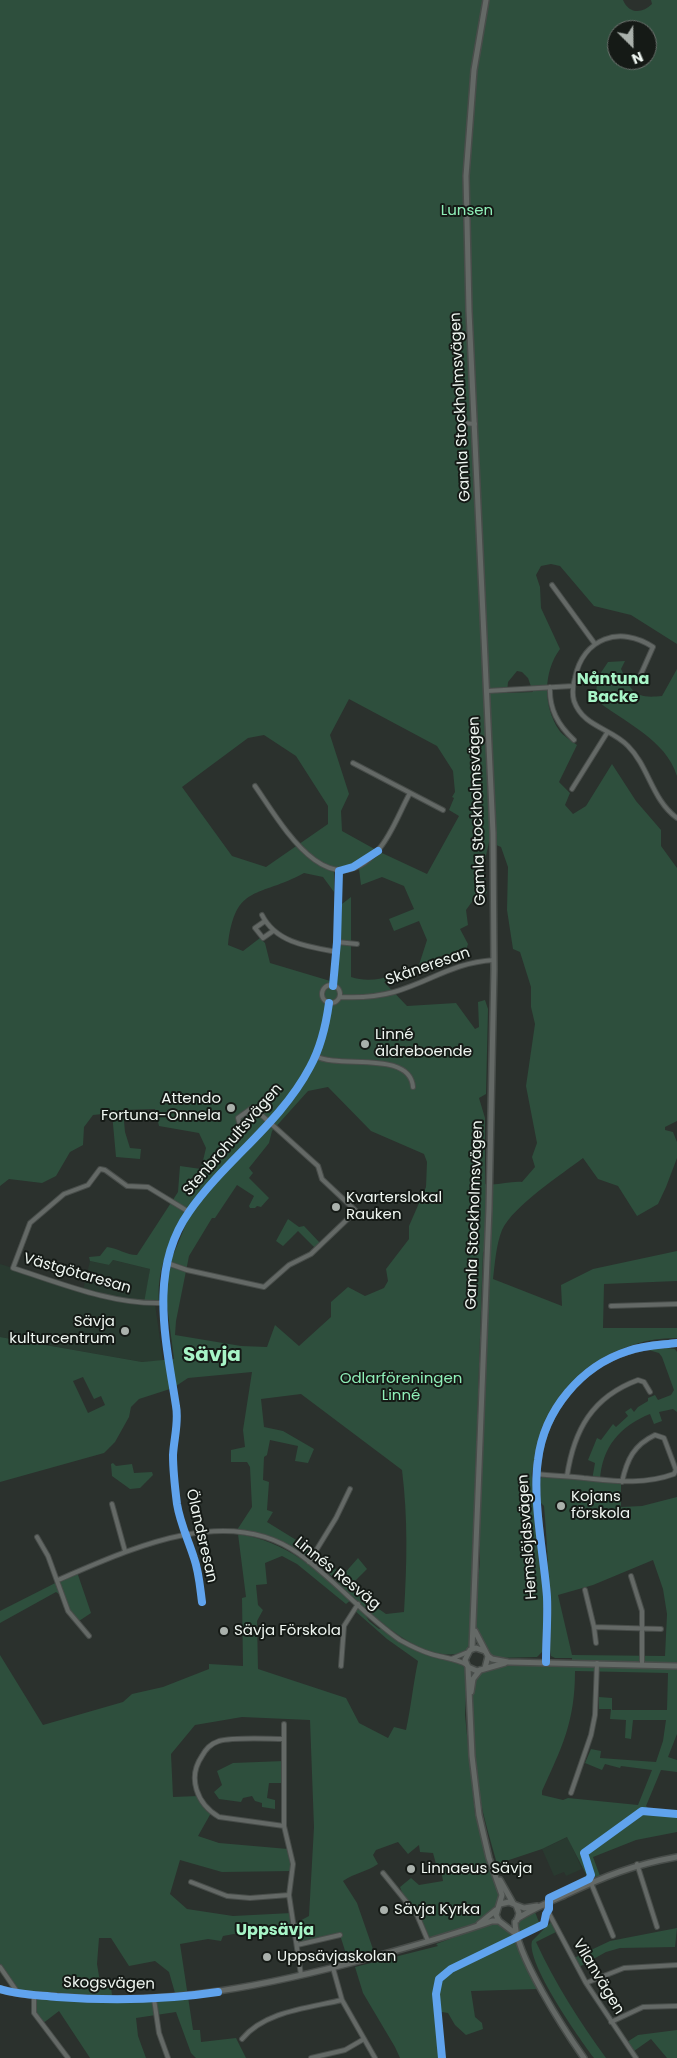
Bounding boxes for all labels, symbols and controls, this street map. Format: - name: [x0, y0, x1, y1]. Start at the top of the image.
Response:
- north arrow: [607, 20, 657, 70]
- text: N: [629, 47, 646, 69]
- park label: Lunsen: [441, 202, 493, 220]
- street label: Gamla Stockholmsvägen: [447, 312, 475, 502]
- district label: Nåntuna Backe: [577, 670, 649, 708]
- street label: Gamla Stockholmsvägen: [466, 716, 490, 906]
- street label: Skåneresan: [383, 944, 473, 990]
- place label: Linné äldreboende: [375, 1026, 472, 1061]
- marker: Linné äldreboende: [359, 1038, 371, 1050]
- street label: Stenbrohultsvägen: [180, 1080, 286, 1200]
- place label: Attendo Fortuna-Onnela: [101, 1090, 221, 1125]
- marker: Attendo Fortuna-Onnela: [225, 1102, 237, 1114]
- street label: Gamla Stockholmsvägen: [463, 1120, 487, 1310]
- place label: Kvarterslokal Rauken: [346, 1189, 442, 1224]
- marker: Kvarterslokal Rauken: [330, 1201, 342, 1213]
- street label: Västgötaresan: [21, 1250, 133, 1298]
- place label: Sävja kulturcentrum: [9, 1313, 115, 1348]
- marker: Sävja kulturcentrum: [119, 1325, 131, 1337]
- district label: Sävja: [183, 1344, 241, 1368]
- park label: Odlarföreningen Linné: [340, 1370, 462, 1405]
- street label: Hemslöjdsvägen: [515, 1474, 541, 1600]
- street label: Ölandsresan: [181, 1487, 221, 1585]
- place label: Kojans förskola: [571, 1488, 630, 1523]
- marker: Kojans förskola: [555, 1500, 567, 1512]
- street label: Linnés Resväg: [290, 1534, 384, 1614]
- place label: Sävja Förskola: [234, 1622, 341, 1640]
- marker: Sävja Förskola: [218, 1625, 230, 1637]
- place label: Linnaeus Sävja: [421, 1860, 532, 1878]
- marker: Linnaeus Sävja: [405, 1863, 417, 1875]
- place label: Sävja Kyrka: [394, 1901, 480, 1919]
- marker: Sävja Kyrka: [378, 1904, 390, 1916]
- district label: Uppsävja: [236, 1921, 314, 1941]
- street label: Vilanvägen: [568, 1936, 628, 2018]
- place label: Uppsävjaskolan: [277, 1948, 396, 1966]
- marker: Uppsävjaskolan: [261, 1951, 273, 1963]
- street label: Skogsvägen: [63, 1974, 155, 1994]

